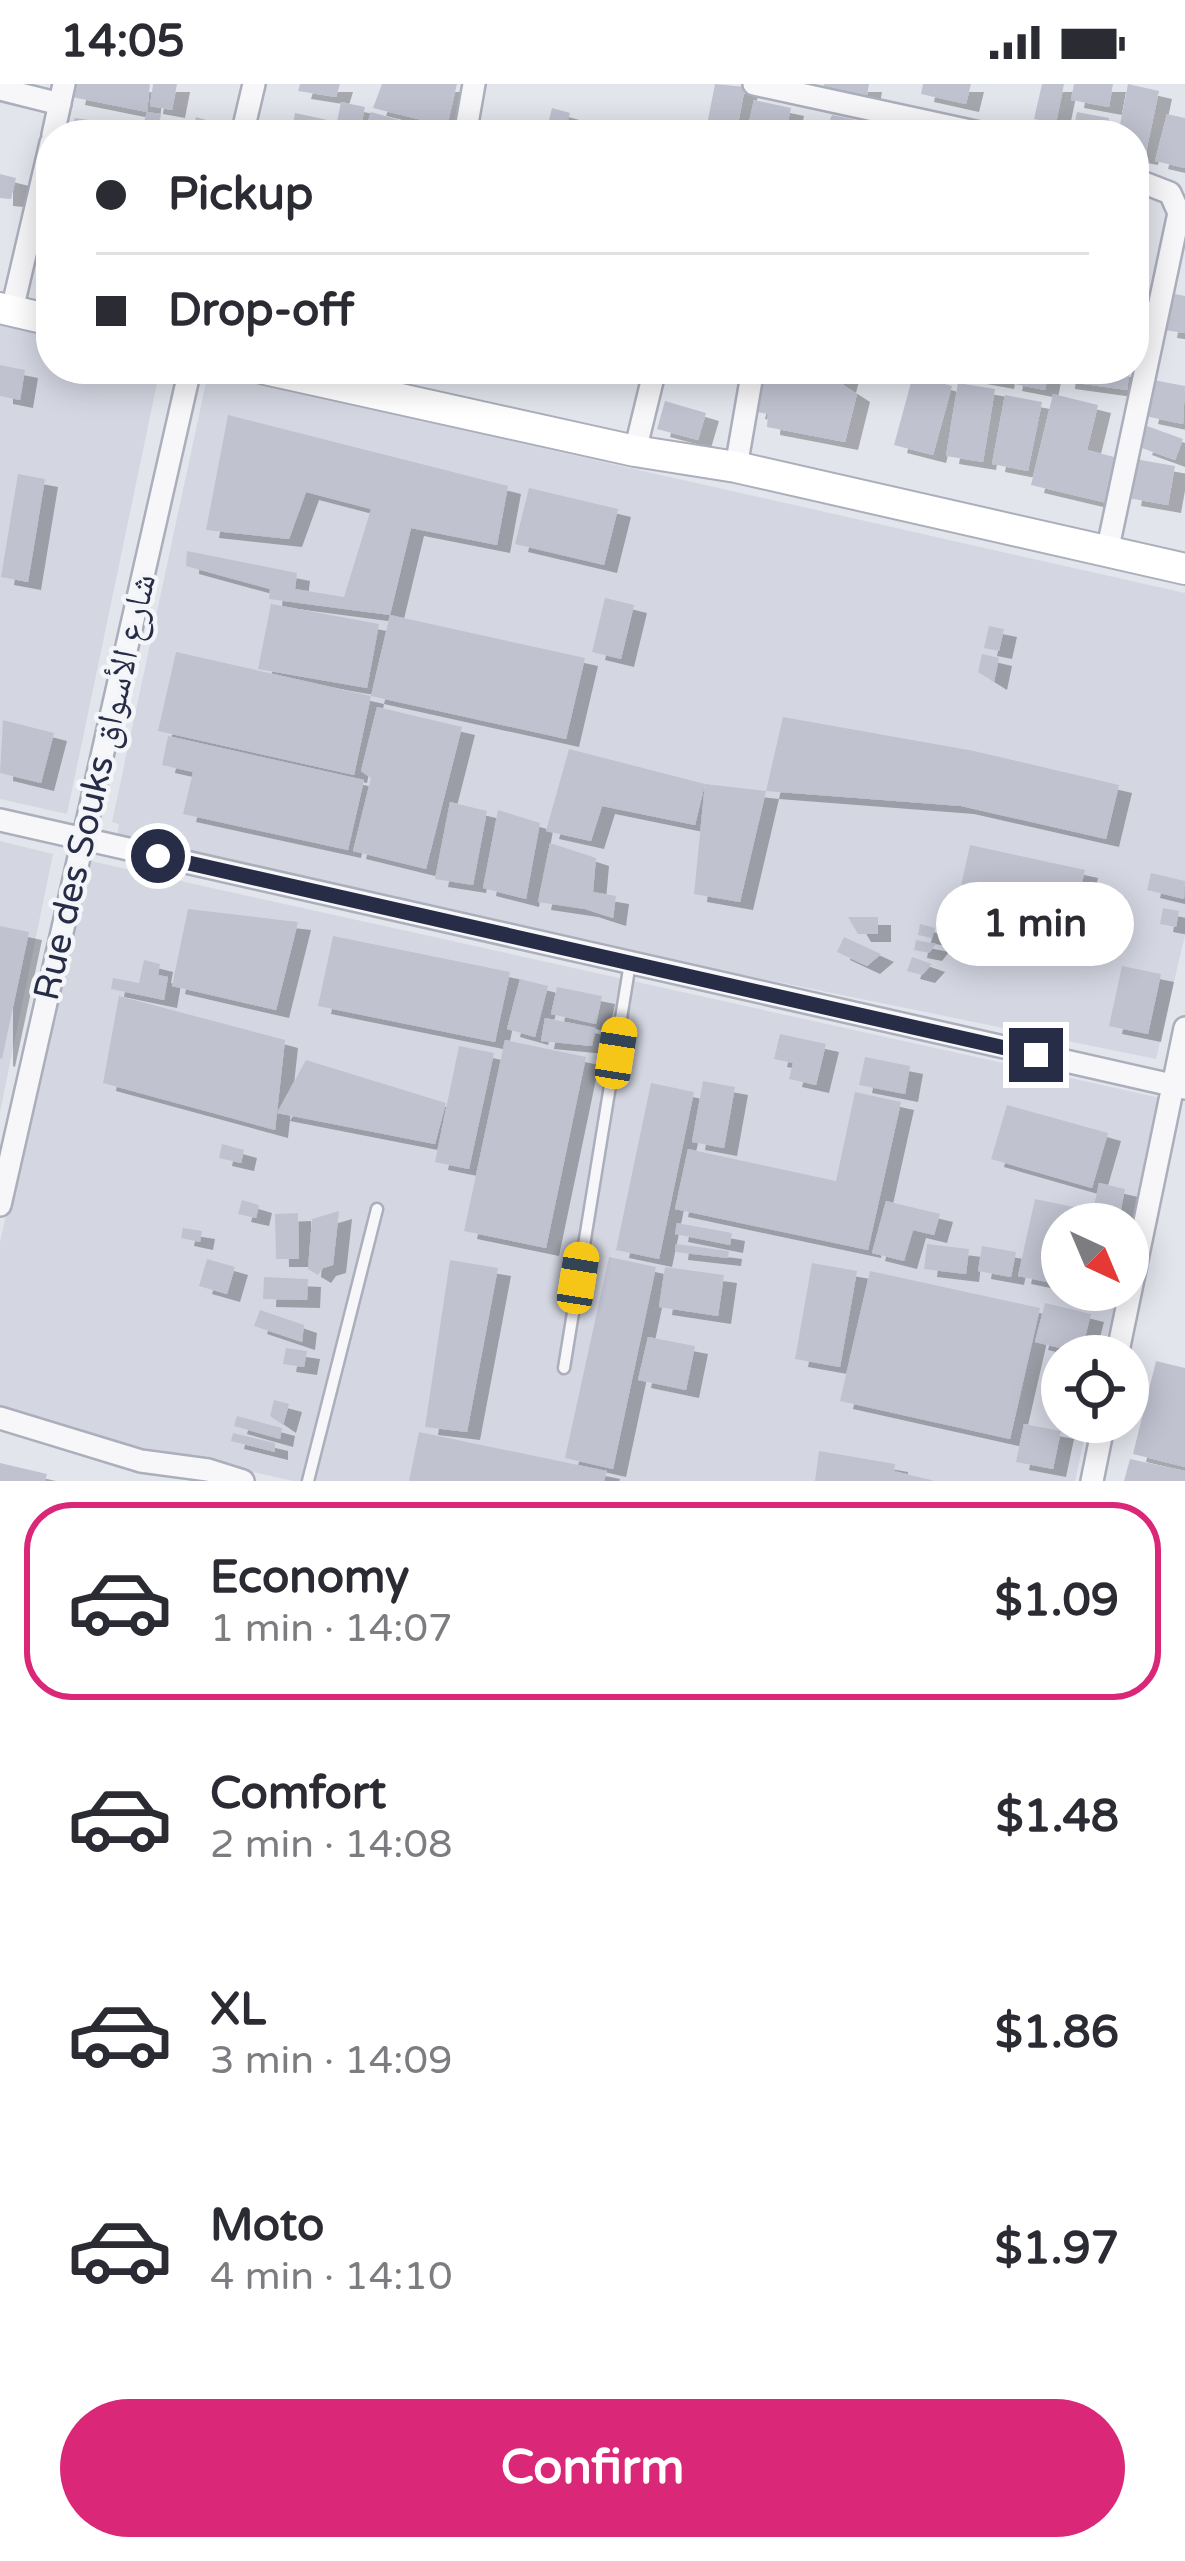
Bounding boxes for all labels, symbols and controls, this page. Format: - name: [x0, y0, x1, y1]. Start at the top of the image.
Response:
- text: 14:05: [60, 15, 185, 69]
- text: Pickup: [168, 168, 313, 222]
- text: Drop-off: [168, 284, 354, 338]
- street label: Rue des Souks شارع الأسواق: [25, 569, 165, 1005]
- route start: [131, 829, 185, 883]
- callout: 1 min: [937, 881, 1135, 965]
- text: 1 min: [983, 900, 1087, 947]
- car: [593, 1015, 639, 1091]
- route end: [1009, 1028, 1063, 1082]
- north arrow: [1041, 1203, 1149, 1311]
- map controls: [1041, 1203, 1149, 1443]
- car: [555, 1240, 601, 1316]
- button: locate: [1041, 1335, 1149, 1443]
- icon: car: [66, 1547, 174, 1655]
- text: Economy: [210, 1551, 409, 1605]
- text: $1.09: [995, 1574, 1119, 1628]
- text: 1 min · 14:07: [210, 1605, 452, 1652]
- icon: car: [66, 1763, 174, 1871]
- text: Comfort: [210, 1767, 386, 1821]
- text: $1.48: [996, 1790, 1119, 1844]
- text: 2 min · 14:08: [210, 1821, 452, 1868]
- icon: car: [66, 1979, 174, 2087]
- text: XL: [210, 1983, 266, 2037]
- text: $1.86: [995, 2006, 1119, 2060]
- text: 3 min · 14:09: [210, 2037, 452, 2084]
- icon: car: [66, 2195, 174, 2303]
- text: Moto: [210, 2199, 324, 2253]
- text: $1.97: [995, 2222, 1119, 2276]
- text: 4 min · 14:10: [210, 2253, 452, 2300]
- button: Confirm: [60, 2399, 1125, 2537]

